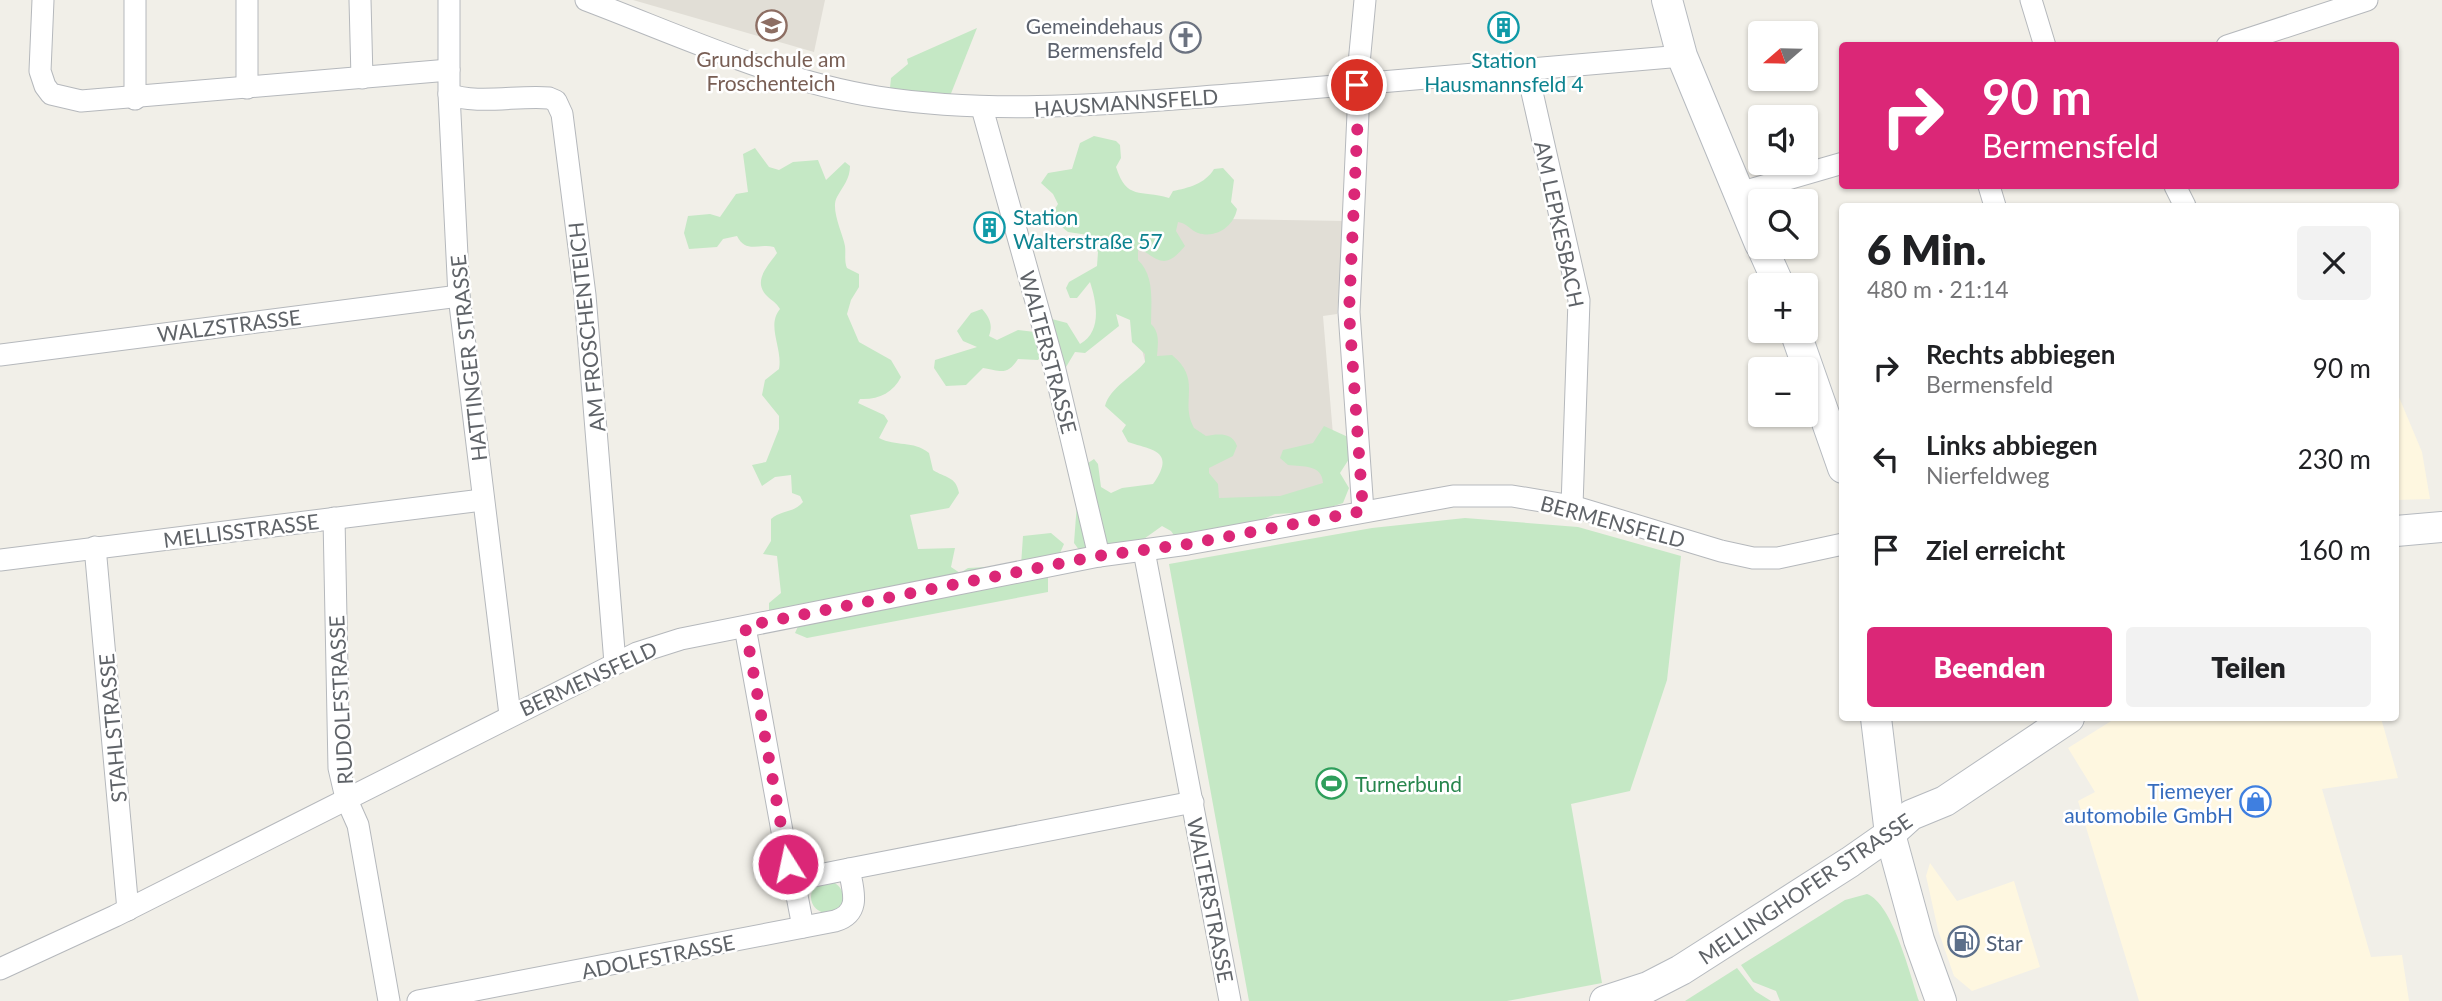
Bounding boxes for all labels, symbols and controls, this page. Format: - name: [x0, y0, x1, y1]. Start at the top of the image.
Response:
- school or university icon: Grundschule am Froschenteich: [754, 9, 788, 43]
- building icon: Station Hausmannsfeld 4: [1487, 10, 1521, 44]
- place label: Gemeindehaus Bermensfeld: [1026, 13, 1163, 62]
- church icon: Gemeindehaus Bermensfeld: [1169, 20, 1203, 54]
- north arrow: [1748, 21, 1818, 91]
- map controls: [1748, 21, 1818, 427]
- place label: Grundschule am Froschenteich: [696, 46, 846, 95]
- place label: Station Hausmannsfeld 4: [1424, 47, 1584, 96]
- pin: [1327, 55, 1387, 115]
- icon: arrive: [1338, 66, 1376, 104]
- text: 90 m: [1982, 67, 2092, 125]
- icon: right: [1867, 70, 1958, 161]
- street label: HAUSMANNSFELD: [1033, 83, 1219, 121]
- button: sound: [1748, 105, 1818, 175]
- text: Bermensfeld: [1982, 126, 2159, 165]
- street label: AM LEPKESBACH: [1530, 139, 1590, 309]
- button: search: [1748, 189, 1818, 259]
- place label: Station Walterstraße 57: [1013, 204, 1163, 253]
- building icon: Station Walterstraße 57: [973, 211, 1007, 245]
- street label: AM FROSCHENTEICH: [563, 221, 609, 433]
- text: 6 Min.: [1867, 224, 1986, 274]
- button: close: [2297, 226, 2371, 300]
- street label: HATTINGER STRASSE: [445, 253, 491, 463]
- street label: WALTERSTRASSE: [1015, 268, 1083, 436]
- button: +: [1748, 273, 1818, 343]
- text: 480 m · 21:14: [1867, 275, 2009, 303]
- street label: WALZSTRASSE: [156, 304, 302, 346]
- text: Rechts abbiegen: [1926, 338, 2115, 370]
- icon: right: [1867, 349, 1905, 387]
- text: 90 m: [2313, 352, 2371, 384]
- button: −: [1748, 357, 1818, 427]
- text: Bermensfeld: [1926, 370, 2053, 398]
- text: Links abbiegen: [1926, 429, 2098, 461]
- icon: left: [1867, 440, 1905, 478]
- text: 230 m: [2298, 443, 2371, 475]
- text: Nierfeldweg: [1926, 461, 2050, 489]
- street label: BERMENSFELD: [1538, 490, 1688, 552]
- street label: MELLISSTRASSE: [162, 508, 320, 552]
- icon: arrive: [1867, 531, 1905, 569]
- text: Ziel erreicht: [1926, 534, 2065, 566]
- text: 160 m: [2298, 534, 2371, 566]
- street label: RUDOLFSTRASSE: [323, 615, 357, 785]
- button: Beenden: [1867, 627, 2112, 707]
- button: Teilen: [2126, 627, 2371, 707]
- street label: BERMENSFELD: [515, 635, 661, 721]
- street label: STAHLSTRASSE: [93, 652, 131, 804]
- sports icon: Turnerbund: [1315, 766, 1349, 800]
- place label: Turnerbund: [1355, 771, 1462, 796]
- place label: Tiemeyer automobile GmbH: [2064, 778, 2233, 827]
- shop icon: Tiemeyer automobile GmbH: [2239, 785, 2273, 819]
- street label: MELLINGHOFER STRASSE: [1694, 807, 1916, 969]
- street label: WALTERSTRASSE: [1183, 815, 1239, 985]
- position arrow: [751, 827, 825, 901]
- fuel station icon: Star: [1946, 925, 1980, 959]
- street label: ADOLFSTRASSE: [579, 929, 737, 983]
- place label: Star: [1986, 930, 2023, 955]

